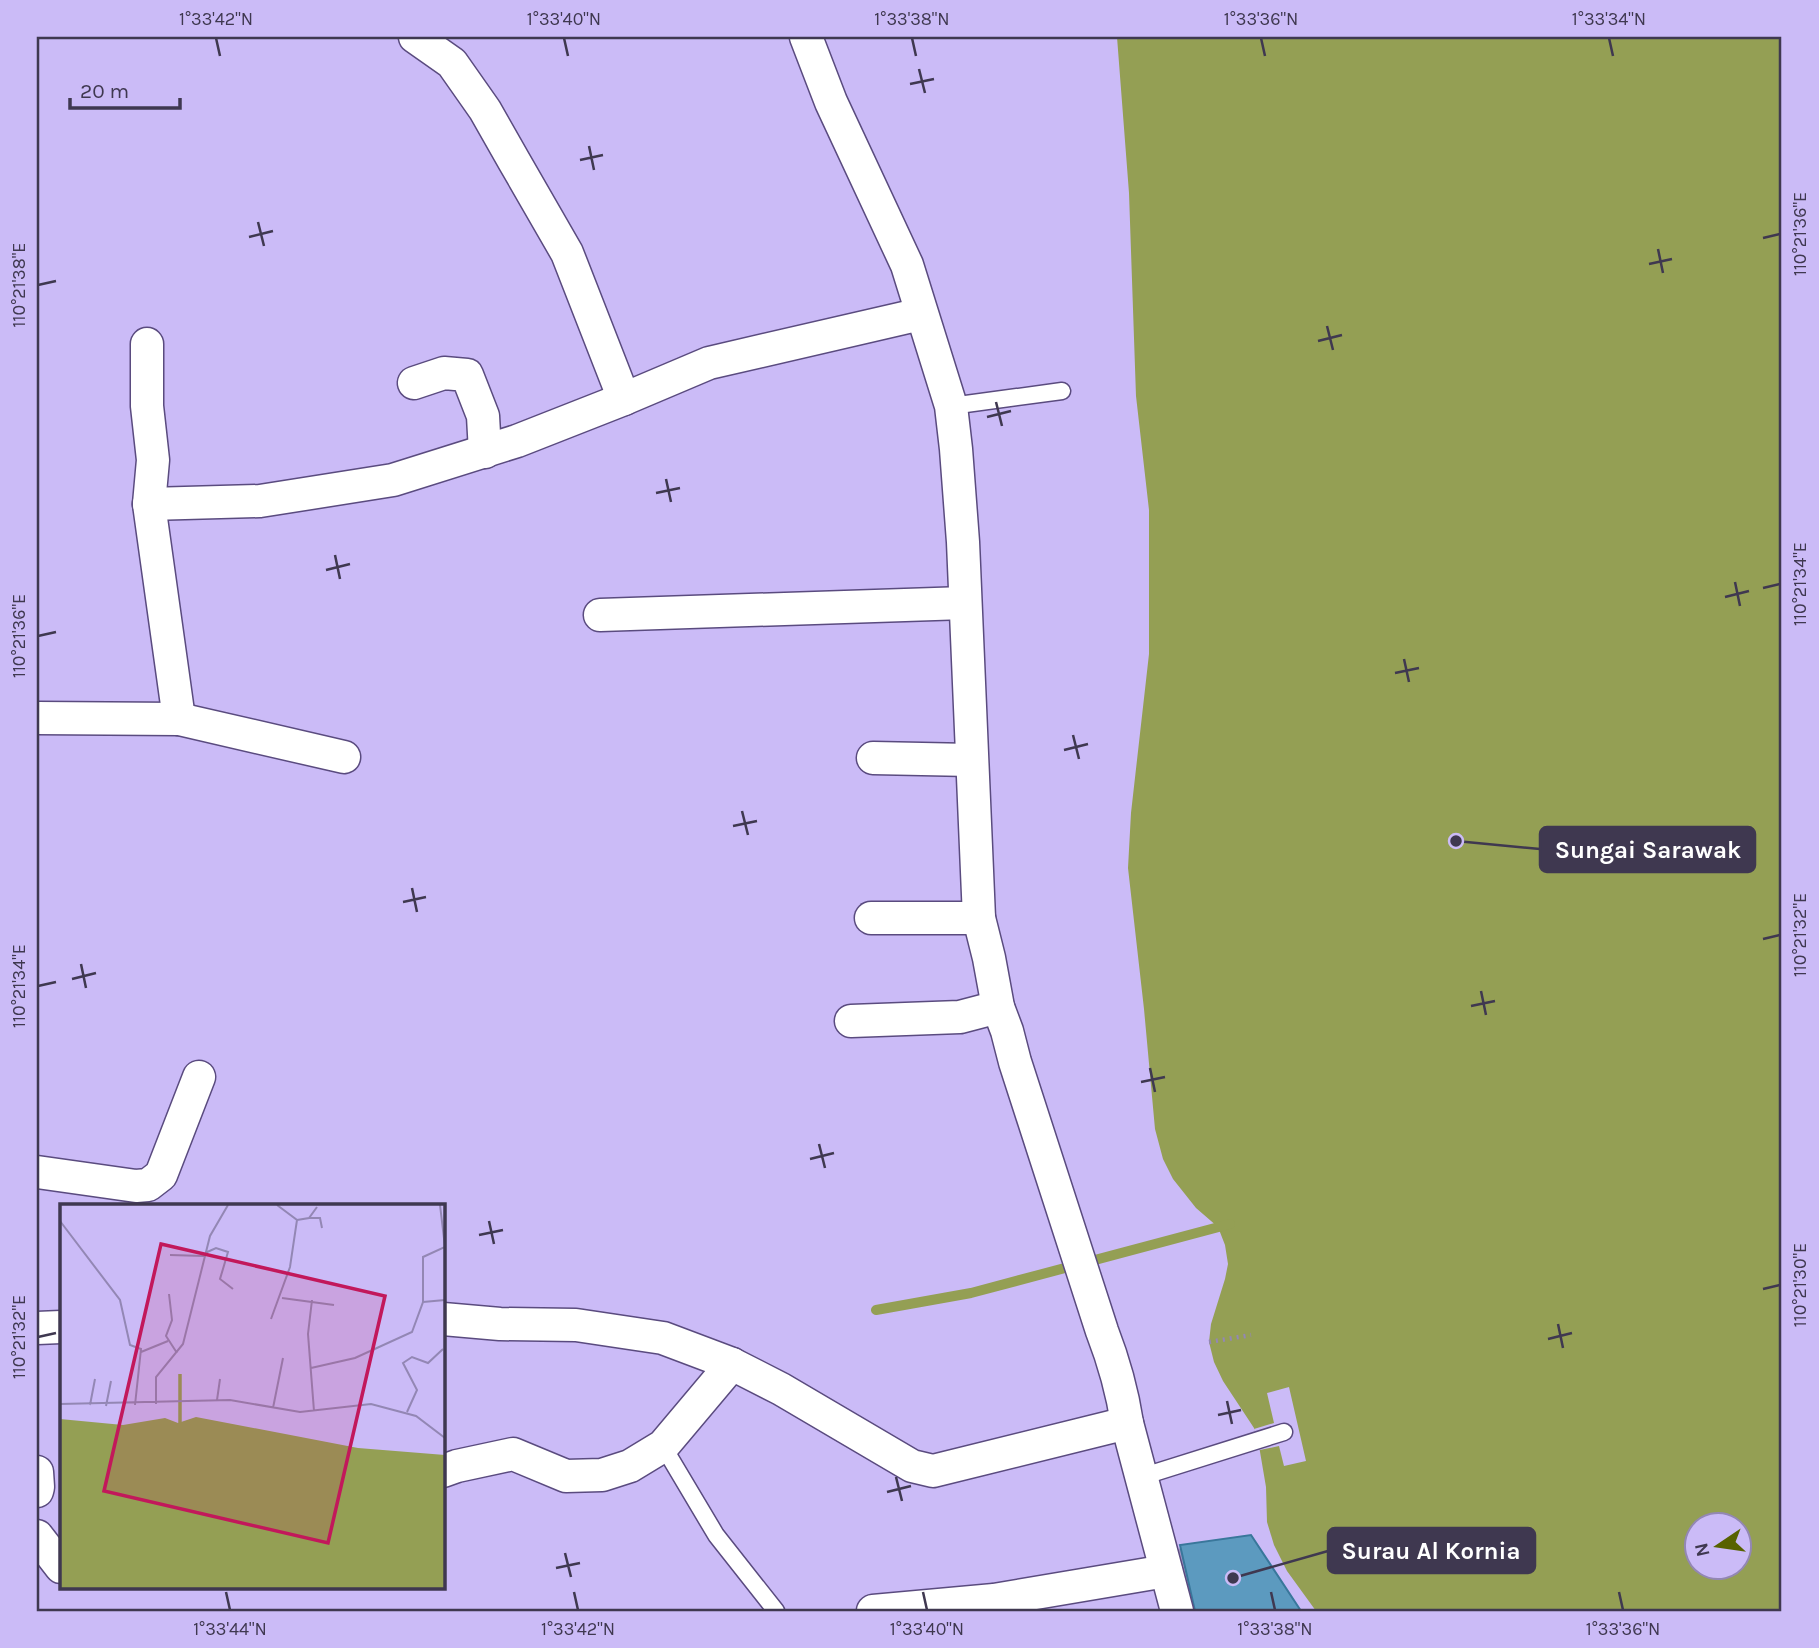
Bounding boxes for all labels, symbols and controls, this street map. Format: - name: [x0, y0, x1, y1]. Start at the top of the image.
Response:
- text: 1°33'42"N: [179, 8, 253, 30]
- text: 1°33'40"N: [527, 8, 601, 30]
- text: 1°33'38"N: [874, 8, 950, 30]
- text: 1°33'36"N: [1224, 8, 1298, 30]
- text: 1°33'34"N: [1572, 8, 1646, 30]
- scale bar: [70, 66, 180, 110]
- text: 20 m: [80, 79, 129, 103]
- text: 110°21'36"E: [1789, 192, 1811, 276]
- text: 110°21'38"E: [8, 243, 30, 327]
- text: 110°21'34"E: [1789, 542, 1811, 626]
- text: 110°21'36"E: [8, 594, 30, 678]
- callout: Sungai Sarawak: [1540, 827, 1755, 872]
- text: Sungai Sarawak: [1555, 836, 1741, 864]
- text: 110°21'32"E: [1789, 893, 1811, 977]
- text: 110°21'34"E: [8, 944, 30, 1028]
- inset map: [60, 1204, 444, 1588]
- text: 110°21'30"E: [1789, 1243, 1811, 1327]
- text: 110°21'32"E: [8, 1295, 30, 1379]
- north arrow: [1682, 1512, 1752, 1582]
- callout: Surau Al Kornia: [1328, 1528, 1535, 1573]
- text: Surau Al Kornia: [1342, 1537, 1520, 1565]
- text: N: [1690, 1540, 1715, 1559]
- text: 1°33'44"N: [193, 1618, 267, 1640]
- text: 1°33'42"N: [541, 1618, 615, 1640]
- text: 1°33'40"N: [890, 1618, 964, 1640]
- text: 1°33'38"N: [1237, 1618, 1313, 1640]
- text: 1°33'36"N: [1586, 1618, 1660, 1640]

